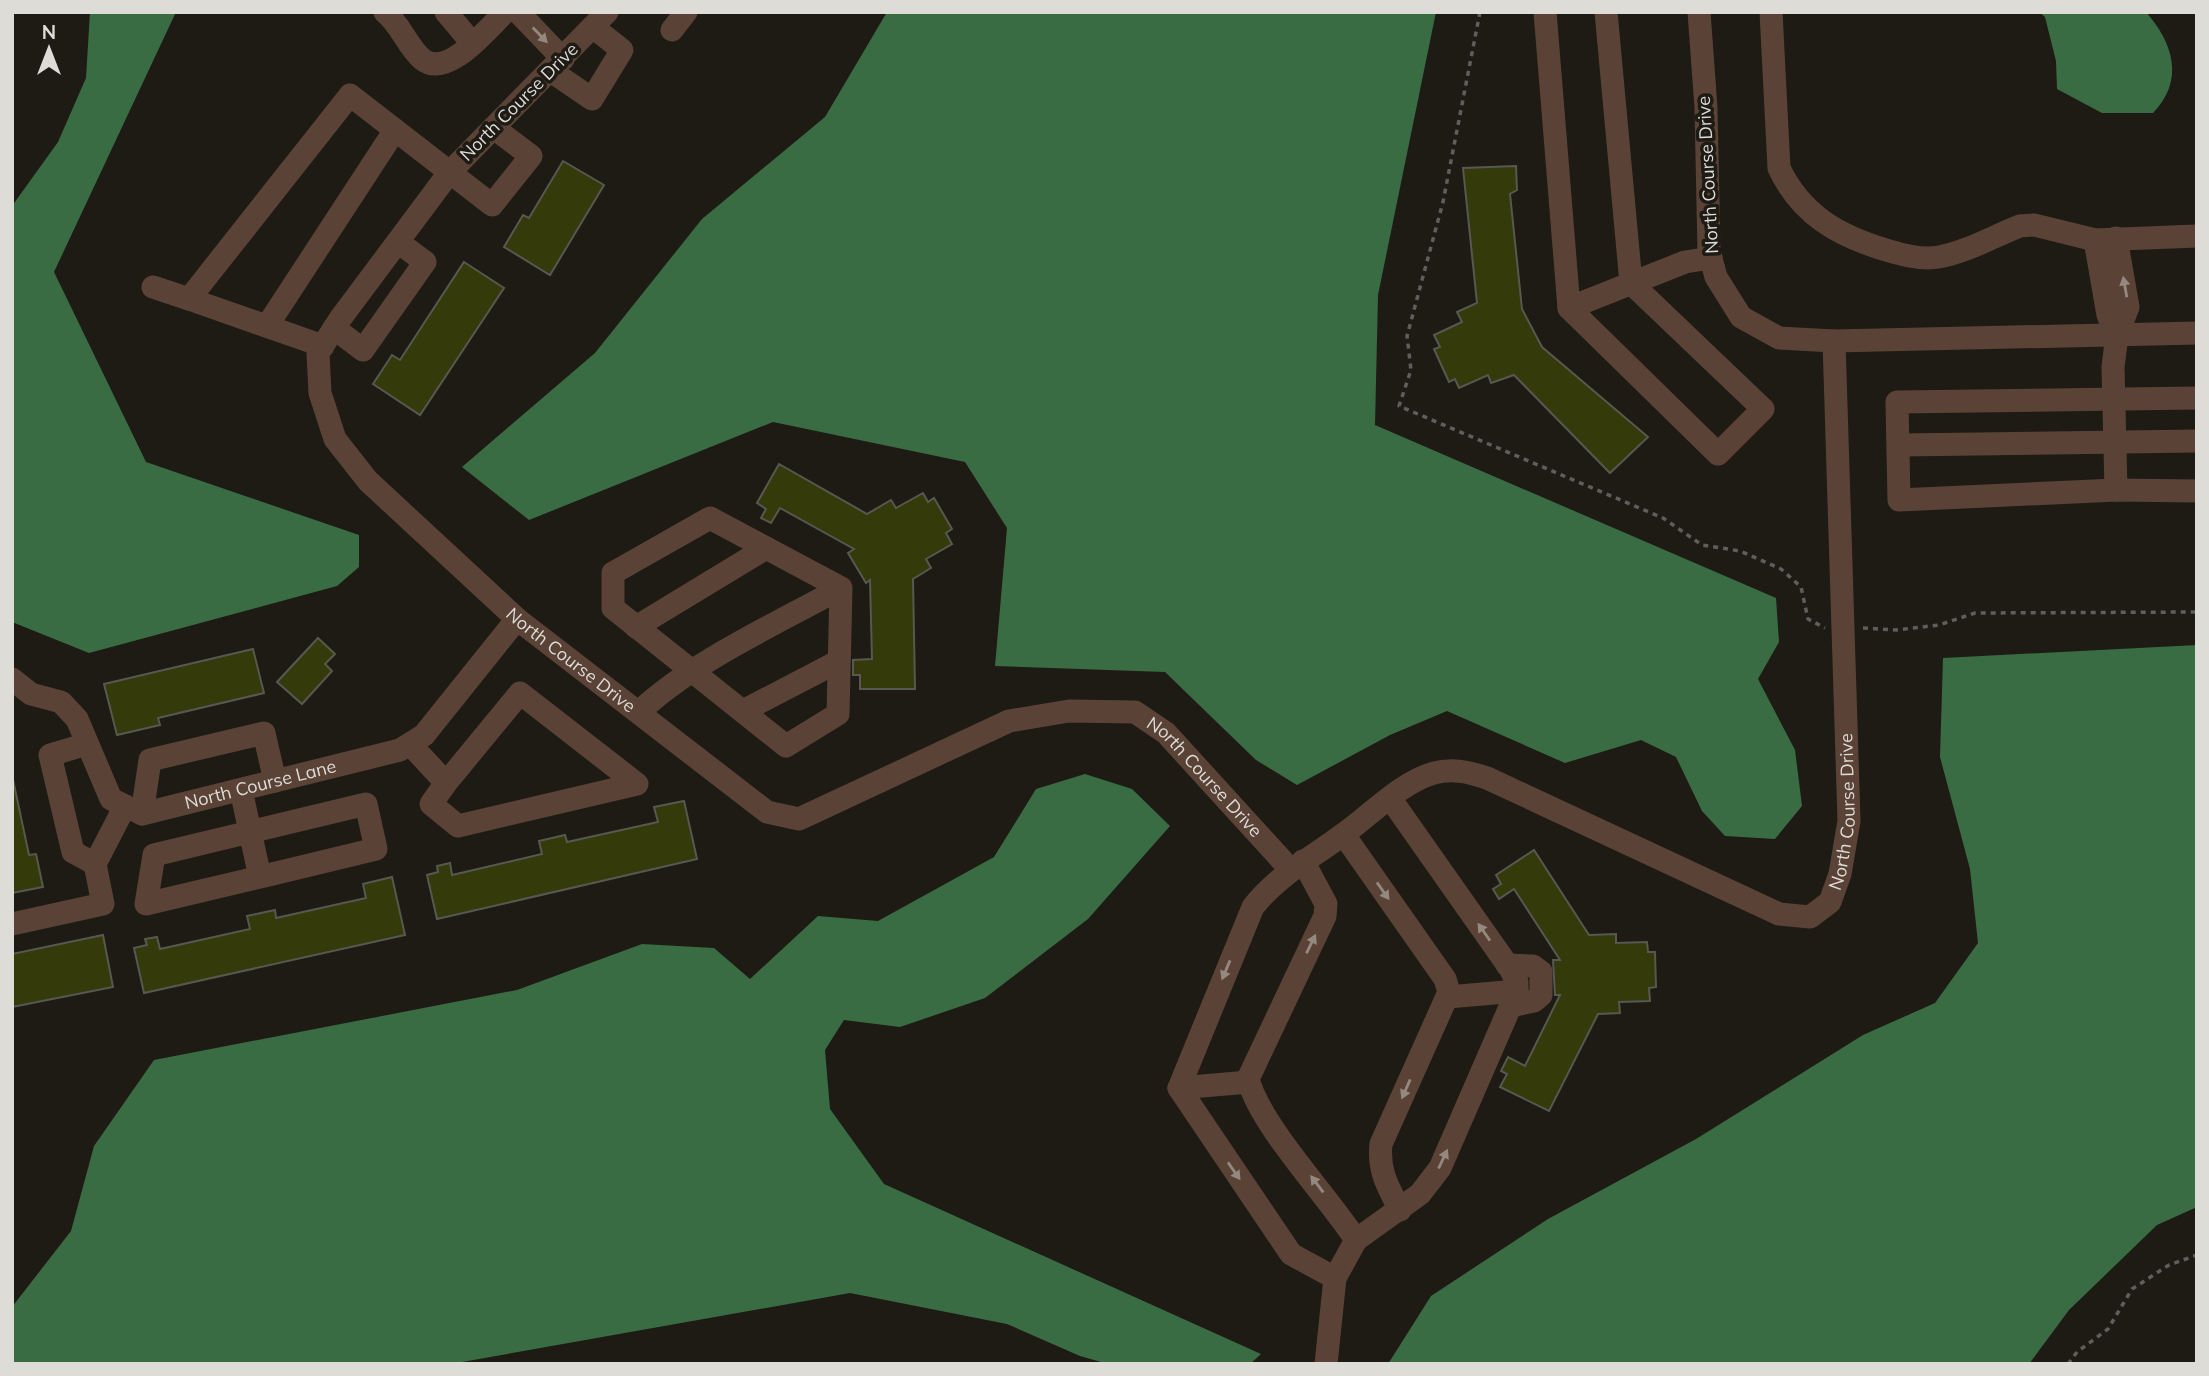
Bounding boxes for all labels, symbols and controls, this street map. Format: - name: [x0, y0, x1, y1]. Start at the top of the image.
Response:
- north arrow: [14, 14, 84, 84]
- text: N: [42, 20, 56, 44]
- one-way arrow: [532, 27, 549, 44]
- street label: North Course Drive: [455, 38, 583, 166]
- street label: North Course Drive: [1692, 96, 1723, 255]
- one-way arrow: [2119, 276, 2130, 298]
- street label: North Course Drive: [501, 603, 641, 717]
- street label: North Course Drive: [1143, 711, 1267, 842]
- street label: North Course Drive: [1823, 733, 1861, 893]
- street label: North Course Lane: [182, 754, 339, 814]
- one-way arrow: [1376, 882, 1390, 900]
- one-way arrow: [1477, 923, 1491, 941]
- one-way arrow: [1306, 934, 1317, 954]
- one-way arrow: [1221, 959, 1232, 980]
- one-way arrow: [1400, 1079, 1412, 1099]
- one-way arrow: [1438, 1148, 1449, 1169]
- one-way arrow: [1227, 1162, 1241, 1180]
- one-way arrow: [1310, 1175, 1324, 1194]

